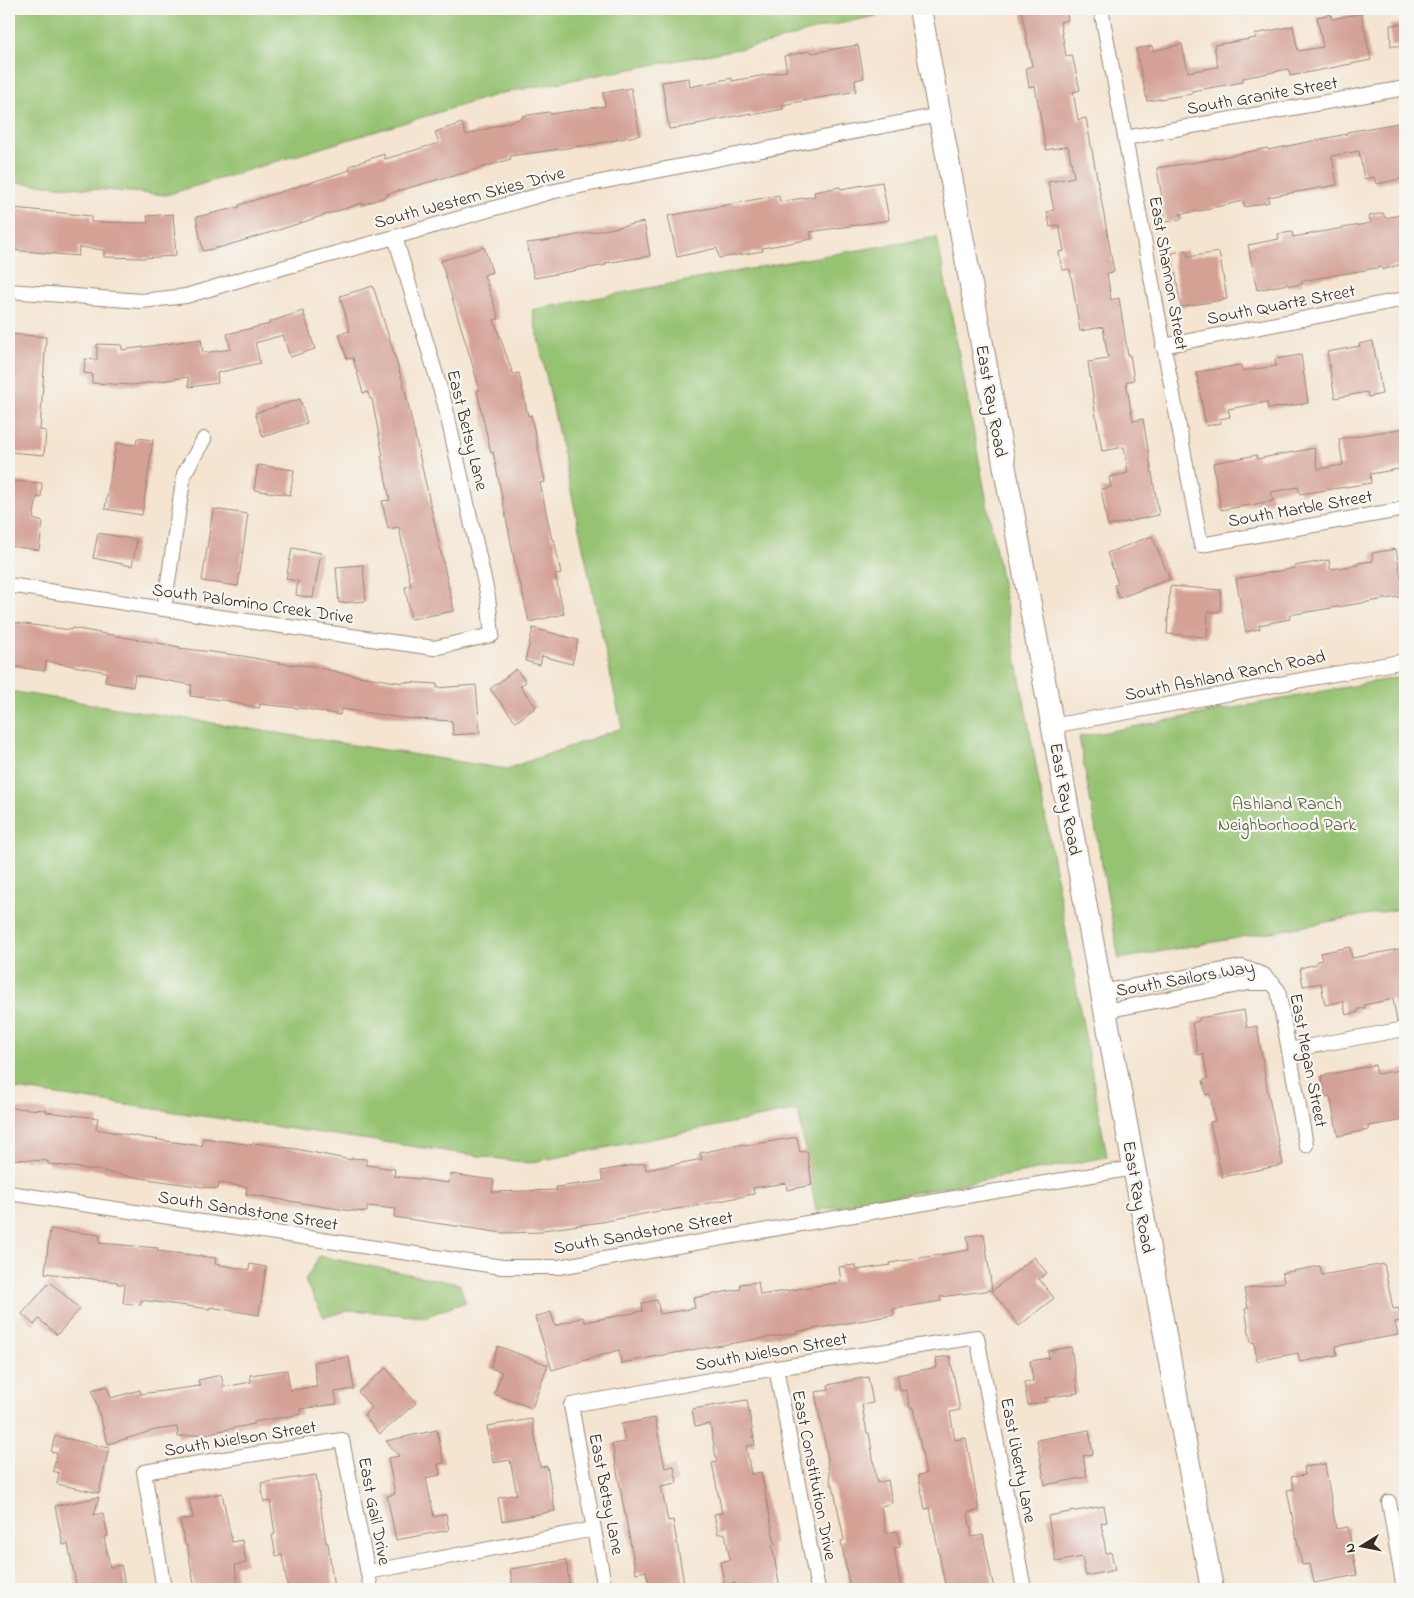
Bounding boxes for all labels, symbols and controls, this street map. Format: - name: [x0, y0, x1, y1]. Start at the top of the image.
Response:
- street label: South Granite Street: [1185, 71, 1340, 123]
- street label: South Western Skies Drive: [371, 161, 569, 237]
- street label: East Shannon Street: [1141, 194, 1193, 352]
- street label: South Quartz Street: [1205, 279, 1358, 333]
- street label: East Ray Road: [967, 343, 1013, 460]
- street label: East Betsy Lane: [438, 367, 494, 494]
- street label: South Marble Street: [1226, 484, 1375, 535]
- street label: South Palomino Creek Drive: [150, 578, 356, 632]
- street label: South Ashland Ranch Road: [1123, 645, 1328, 709]
- street label: East Ray Road: [1041, 741, 1087, 858]
- park label: Ashland Ranch Neighborhood Park: [1218, 792, 1356, 840]
- street label: South Sailors Way: [1114, 955, 1257, 1005]
- street label: East Megan Street: [1280, 991, 1333, 1130]
- street label: East Ray Road: [1114, 1139, 1160, 1256]
- street label: South Sandstone Street: [156, 1185, 340, 1239]
- street label: South Sandstone Street: [552, 1205, 735, 1263]
- street label: South Nielson Street: [693, 1327, 849, 1379]
- street label: East Constitution Drive: [784, 1388, 842, 1564]
- street label: East Liberty Lane: [992, 1395, 1042, 1526]
- street label: South Nielson Street: [162, 1415, 318, 1465]
- street label: East Betsy Lane: [580, 1431, 630, 1558]
- street label: East Gail Drive: [350, 1455, 396, 1569]
- north arrow: [1336, 1520, 1386, 1570]
- text: N: [1340, 1542, 1362, 1554]

